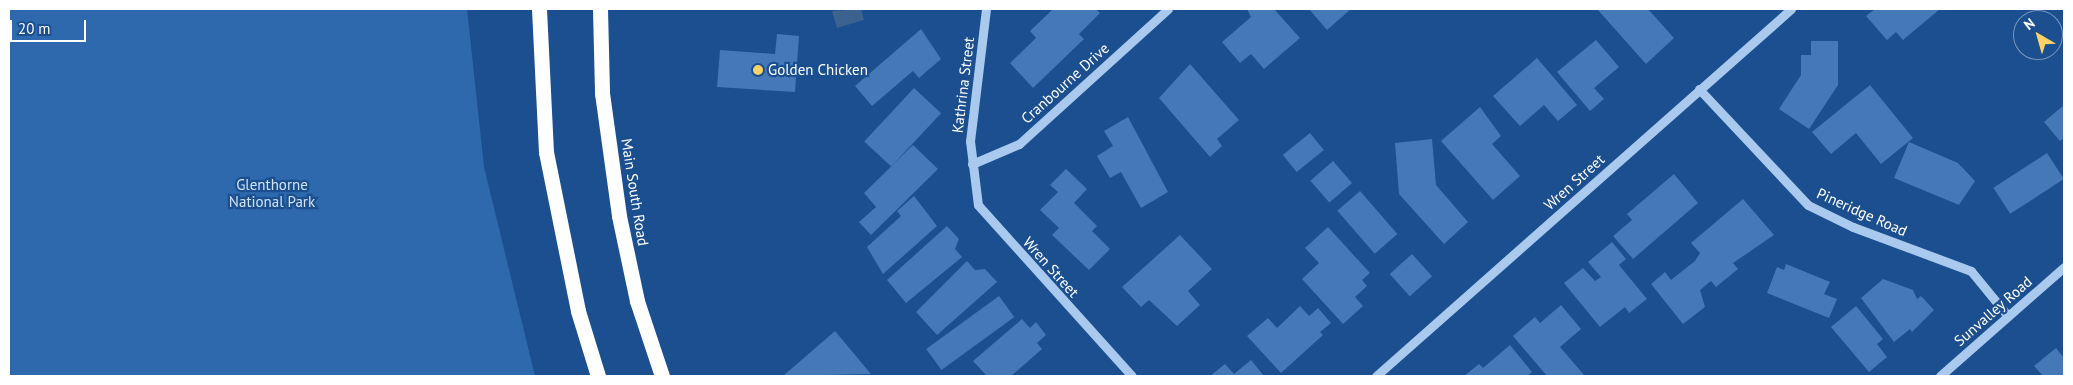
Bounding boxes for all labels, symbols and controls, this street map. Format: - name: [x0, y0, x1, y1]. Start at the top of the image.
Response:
- scale bar: [12, 10, 89, 42]
- north arrow: [2013, 10, 2063, 60]
- text: N: [2020, 14, 2039, 34]
- text: 20 m: [18, 19, 51, 38]
- street label: Kathrina Street: [948, 36, 978, 134]
- street label: Cranbourne Drive: [1017, 39, 1113, 127]
- place label: Golden Chicken: [768, 61, 868, 79]
- marker: Golden Chicken: [752, 64, 764, 76]
- street label: Main South Road: [618, 137, 652, 247]
- street label: Wren Street: [1540, 150, 1608, 214]
- park label: Glenthorne National Park: [229, 175, 315, 210]
- street label: Pineridge Road: [1814, 184, 1910, 240]
- street label: Wren Street: [1019, 233, 1083, 301]
- street label: Sunvalley Road: [1950, 272, 2036, 350]

